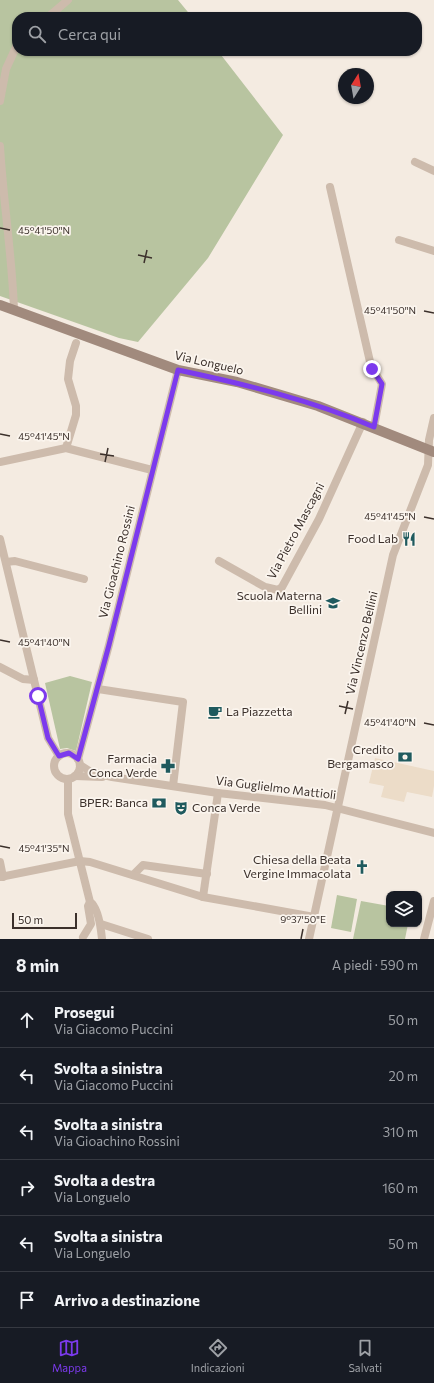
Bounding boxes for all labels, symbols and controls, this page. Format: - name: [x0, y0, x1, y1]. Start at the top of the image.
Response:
- search box: [12, 12, 422, 56]
- icon: search: [26, 23, 48, 45]
- text: Cerca qui: [58, 25, 121, 43]
- north arrow: [338, 68, 374, 104]
- text: 45°41'50"N: [18, 224, 70, 236]
- text: 45°41'50"N: [364, 304, 416, 316]
- street label: Via Longuelo: [173, 347, 245, 377]
- route end: [363, 360, 381, 378]
- text: 45°41'45"N: [18, 430, 70, 442]
- street label: Via Pietro Mascagni: [264, 480, 327, 581]
- street label: Via Gioachino Rossini: [95, 504, 137, 620]
- text: 45°41'45"N: [364, 510, 416, 522]
- place label: Food Lab: [348, 531, 398, 545]
- restaurant icon: Food Lab: [401, 531, 417, 547]
- place label: Scuola Materna Bellini: [237, 588, 322, 616]
- street label: Via Vincenzo Bellini: [342, 590, 380, 696]
- school or university icon: Scuola Materna Bellini: [325, 595, 341, 611]
- text: 45°41'40"N: [18, 636, 70, 648]
- route start: [29, 687, 47, 705]
- cafe icon: La Piazzetta: [207, 704, 223, 720]
- place label: La Piazzetta: [226, 704, 293, 718]
- text: 45°41'40"N: [364, 716, 416, 728]
- place label: Credito Bergamasco: [327, 742, 394, 770]
- bank icon: Credito Bergamasco: [397, 749, 413, 765]
- place label: Farmacia Conca Verde: [89, 751, 157, 779]
- pharmacy icon: Farmacia Conca Verde: [160, 758, 176, 774]
- street label: Via Guglielmo Mattioli: [215, 773, 337, 801]
- place label: BPER: Banca: [79, 795, 148, 809]
- bank icon: BPER: Banca: [151, 795, 167, 811]
- theatre icon: Conca Verde: [173, 800, 189, 816]
- place label: Conca Verde: [192, 800, 260, 814]
- text: 45°41'35"N: [18, 842, 70, 854]
- place label: Chiesa della Beata Vergine Immacolata: [243, 852, 351, 880]
- church icon: Chiesa della Beata Vergine Immacolata: [354, 859, 370, 875]
- map controls: [386, 891, 422, 927]
- button: layers: [386, 891, 422, 927]
- scale bar: [12, 911, 77, 930]
- text: 50 m: [18, 913, 43, 926]
- text: 9°37'50"E: [280, 913, 326, 925]
- text: 8 min: [16, 955, 59, 976]
- text: A piedi · 590 m: [332, 957, 418, 973]
- text: Prosegui: [54, 1003, 114, 1021]
- icon: ahead: [16, 1009, 38, 1031]
- text: 50 m: [388, 1012, 418, 1028]
- text: Via Giacomo Puccini: [54, 1021, 173, 1037]
- text: Svolta a sinistra: [54, 1059, 163, 1077]
- icon: left: [16, 1065, 38, 1087]
- text: 20 m: [389, 1068, 418, 1084]
- text: Via Giacomo Puccini: [54, 1077, 173, 1093]
- text: Svolta a sinistra: [54, 1115, 163, 1133]
- icon: left: [16, 1121, 38, 1143]
- text: 310 m: [383, 1124, 418, 1140]
- text: Via Gioachino Rossini: [54, 1133, 180, 1149]
- text: Svolta a destra: [54, 1171, 155, 1189]
- icon: right: [16, 1177, 38, 1199]
- text: 160 m: [382, 1180, 418, 1196]
- text: Via Longuelo: [54, 1189, 130, 1205]
- text: Svolta a sinistra: [54, 1227, 163, 1245]
- icon: left: [16, 1233, 38, 1255]
- text: 50 m: [388, 1236, 418, 1252]
- text: Via Longuelo: [54, 1245, 130, 1261]
- icon: arrive: [16, 1289, 38, 1311]
- text: Arrivo a destinazione: [54, 1291, 200, 1309]
- tab: Mappa: [52, 1337, 87, 1374]
- tab: Indicazioni: [191, 1337, 245, 1374]
- tab: Salvati: [348, 1337, 382, 1374]

